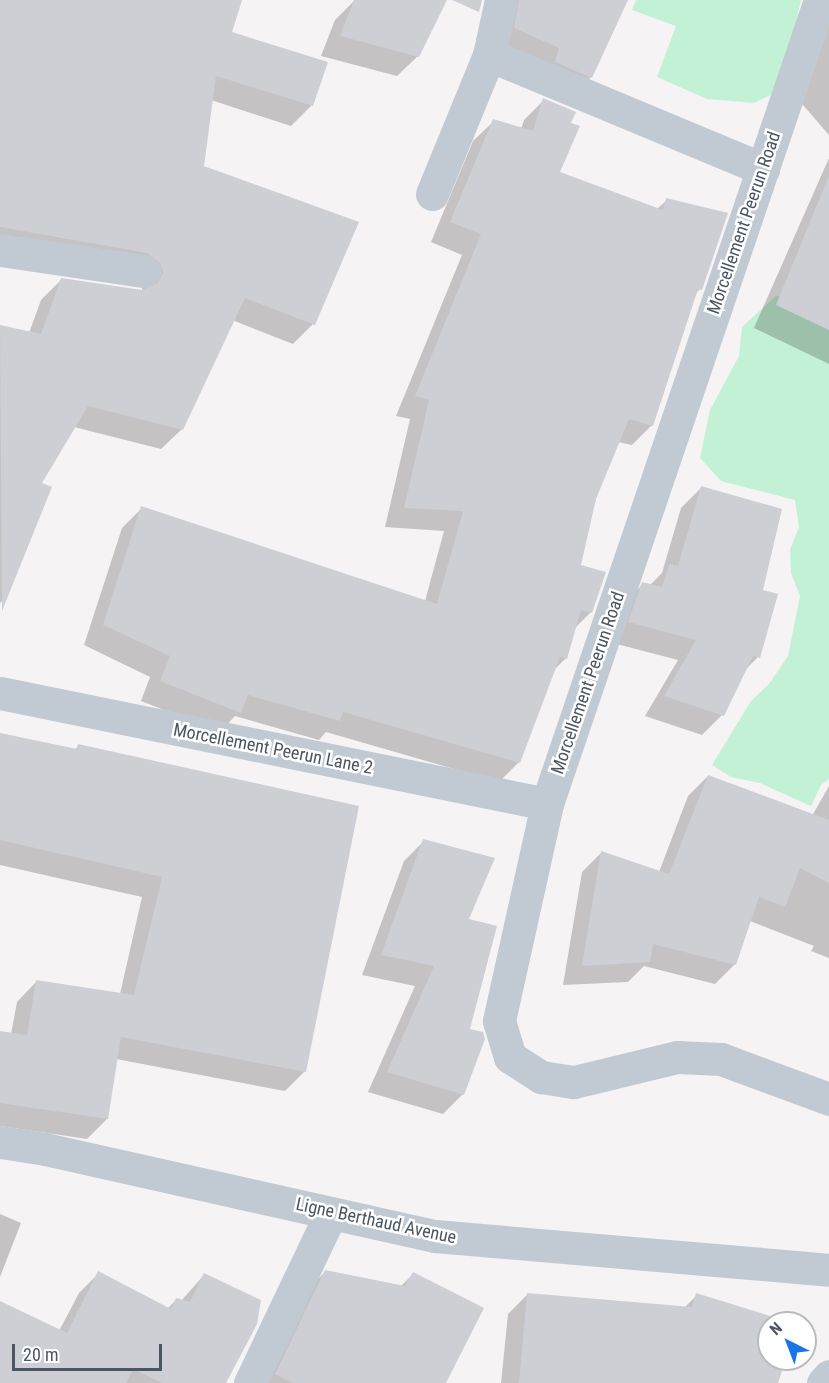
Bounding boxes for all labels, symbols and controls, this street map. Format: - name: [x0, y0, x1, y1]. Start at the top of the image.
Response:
- street label: Morcellement Peerun Road: [703, 129, 785, 317]
- street label: Morcellement Peerun Road: [547, 589, 629, 777]
- street label: Morcellement Peerun Lane 2: [171, 719, 375, 779]
- street label: Ligne Berthaud Avenue: [294, 1193, 458, 1249]
- north arrow: [757, 1311, 817, 1371]
- text: N: [766, 1318, 786, 1339]
- scale bar: [15, 1332, 165, 1370]
- text: 20 m: [23, 1344, 58, 1365]

